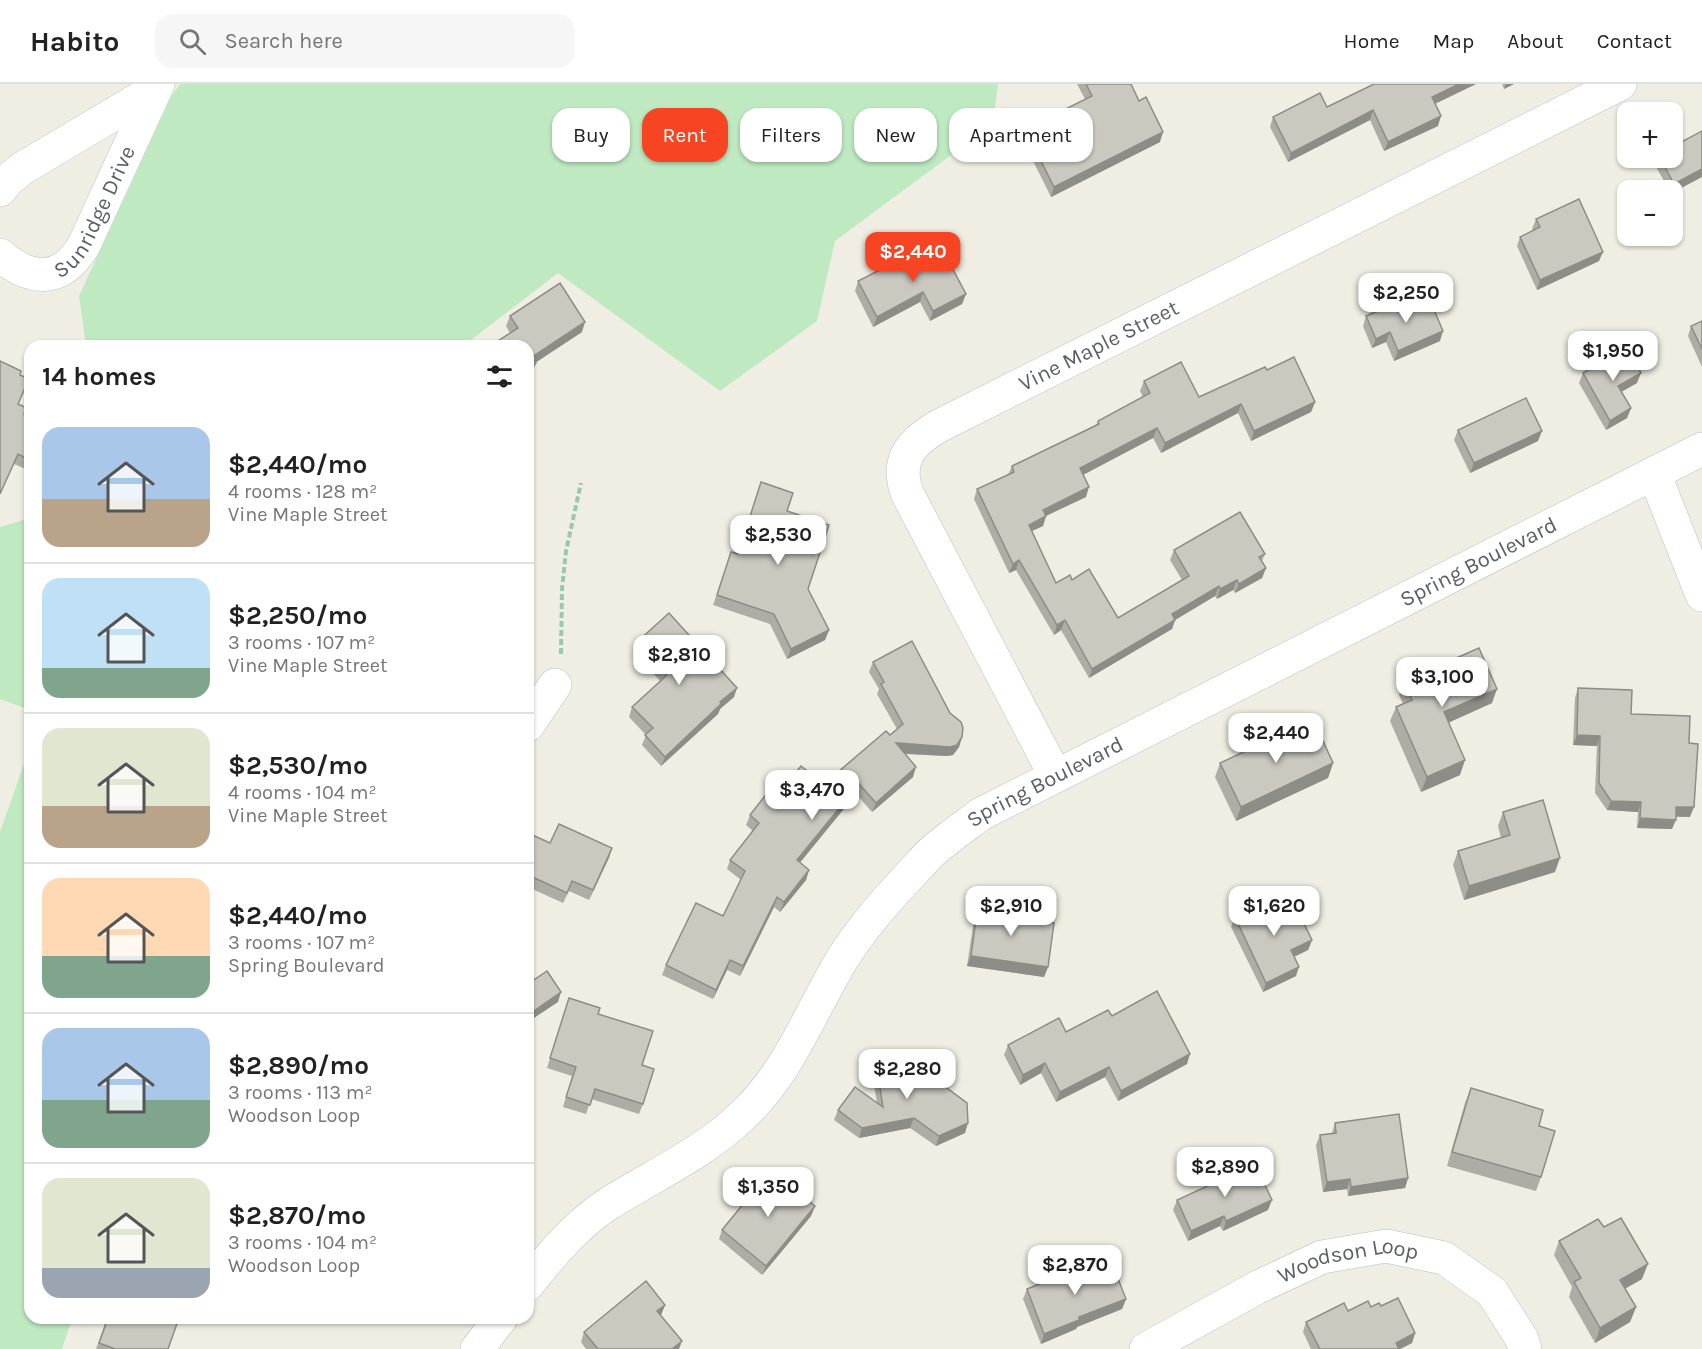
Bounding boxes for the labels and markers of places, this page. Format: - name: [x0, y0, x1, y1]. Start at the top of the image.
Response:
- pin: $2,440: [864, 232, 962, 283]
- pin: $2,250: [1357, 273, 1455, 324]
- pin: $1,950: [1564, 331, 1662, 382]
- pin: $2,530: [729, 515, 827, 566]
- pin: $2,810: [630, 635, 728, 686]
- pin: $3,100: [1393, 657, 1491, 708]
- pin: $2,440: [1227, 713, 1325, 764]
- pin: $3,470: [763, 770, 861, 821]
- pin: $2,910: [962, 886, 1060, 937]
- pin: $1,620: [1225, 886, 1323, 937]
- pin: $2,280: [858, 1049, 956, 1100]
- pin: $2,890: [1176, 1147, 1274, 1198]
- pin: $1,350: [719, 1167, 817, 1218]
- pin: $2,870: [1026, 1245, 1124, 1296]

